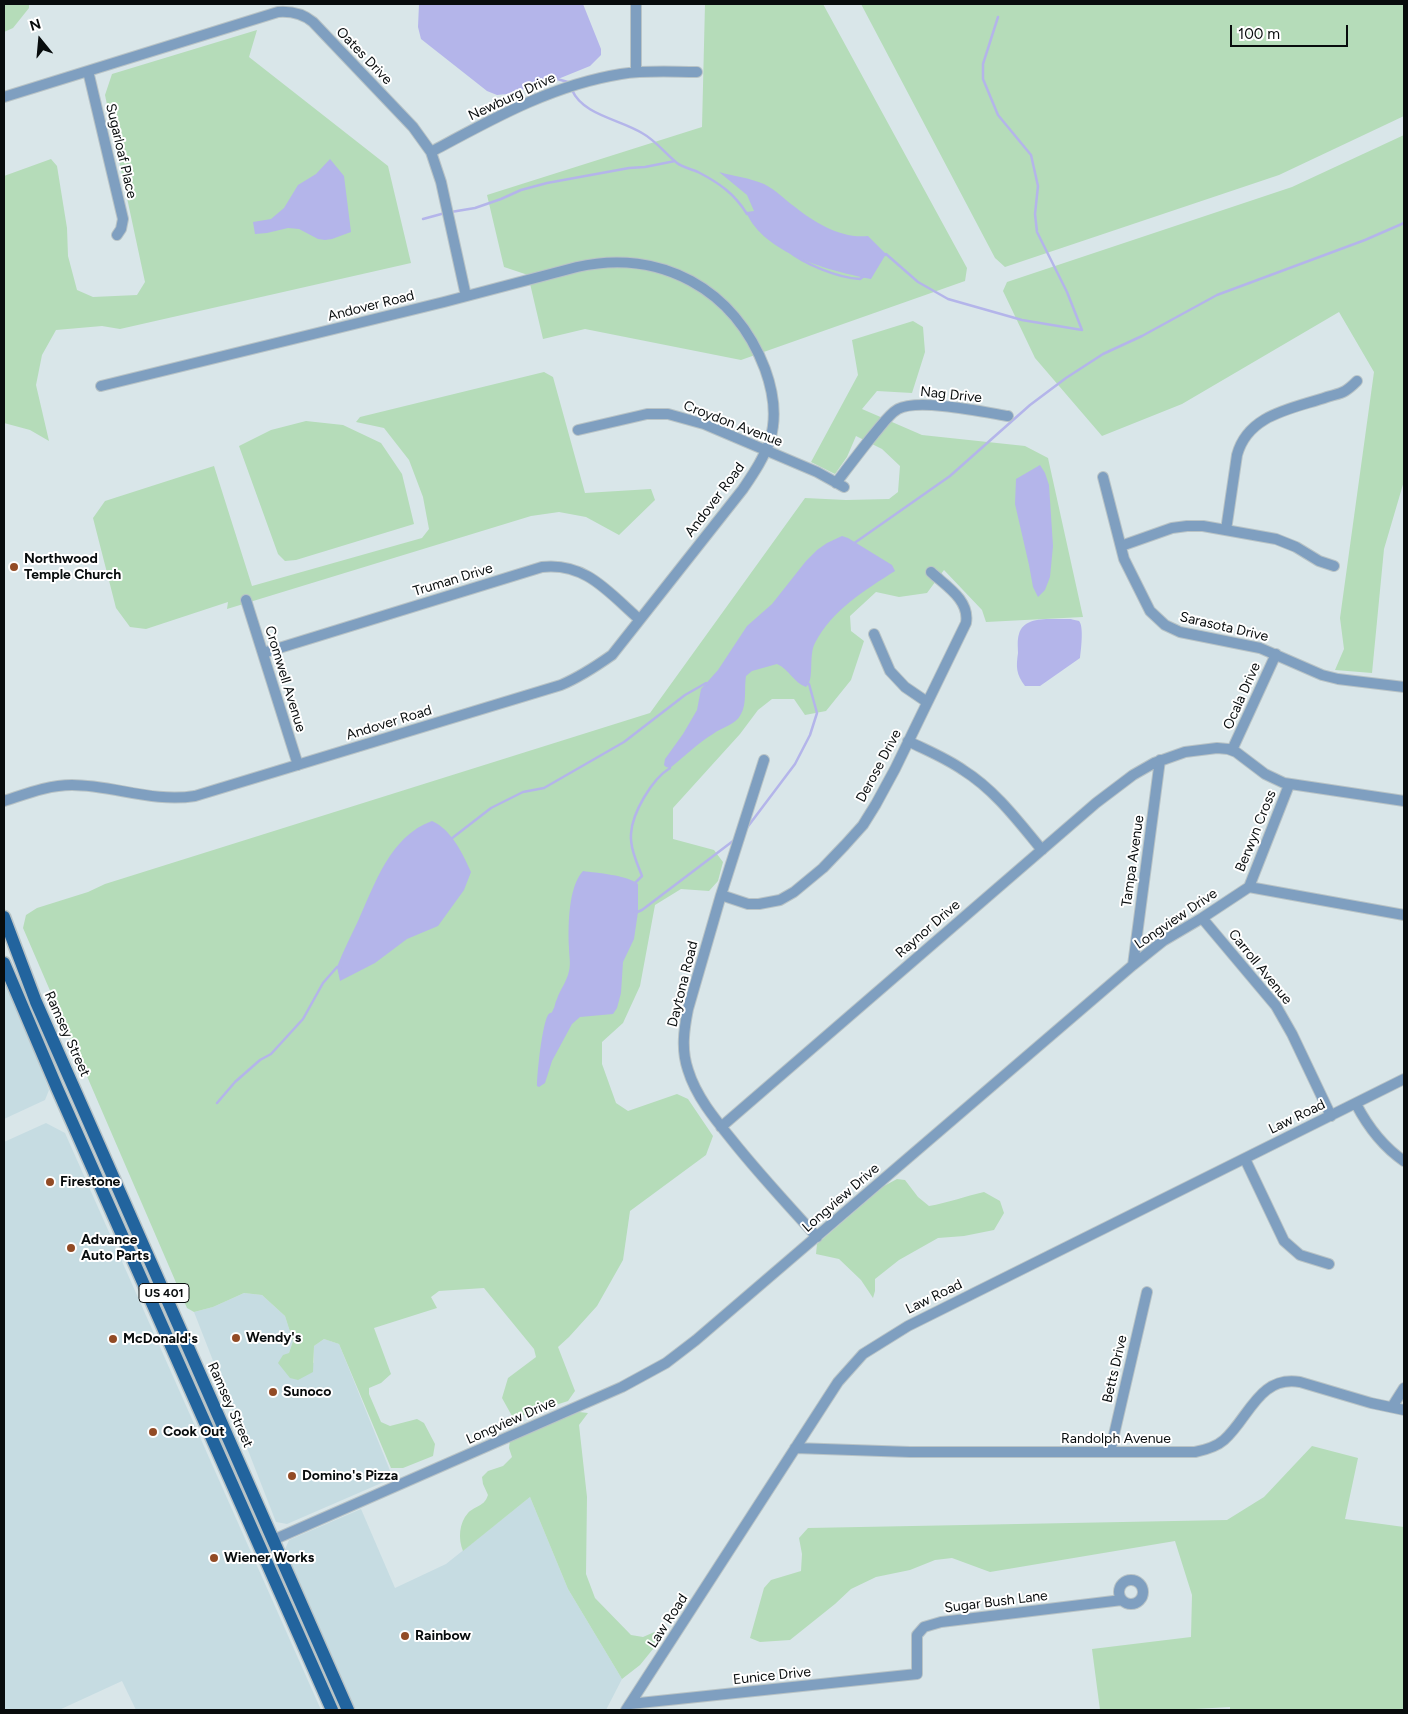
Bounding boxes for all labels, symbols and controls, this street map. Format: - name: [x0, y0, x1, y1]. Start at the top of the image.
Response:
- north arrow: [15, 15, 65, 65]
- text: N: [28, 15, 43, 35]
- scale bar: [1233, 15, 1350, 47]
- street label: Oates Drive: [333, 24, 395, 88]
- text: 100 m: [1238, 25, 1280, 43]
- street label: Newburg Drive: [466, 70, 558, 124]
- street label: Sugarloaf Place: [102, 102, 140, 200]
- street label: Andover Road: [326, 287, 416, 325]
- street label: Nag Drive: [919, 383, 983, 407]
- street label: Croydon Avenue: [681, 397, 785, 451]
- street label: Andover Road: [682, 460, 748, 540]
- place label: Northwood Temple Church: [24, 551, 121, 584]
- street label: Truman Drive: [411, 560, 495, 600]
- marker: Northwood Temple Church: [8, 561, 20, 573]
- street label: Sarasota Drive: [1178, 609, 1270, 645]
- street label: Cromwell Avenue: [261, 624, 309, 734]
- street label: Ocala Drive: [1220, 660, 1264, 732]
- street label: Andover Road: [344, 702, 434, 744]
- street label: Derose Drive: [853, 727, 905, 805]
- street label: Berwyn Cross: [1232, 788, 1280, 874]
- street label: Tampa Avenue: [1118, 814, 1148, 908]
- street label: Longview Drive: [1131, 885, 1221, 953]
- street label: Raynor Drive: [892, 897, 964, 961]
- street label: Carroll Avenue: [1225, 926, 1295, 1008]
- street label: Daytona Road: [664, 939, 702, 1029]
- street label: Ramsey Street: [41, 989, 93, 1079]
- street label: Law Road: [1266, 1096, 1328, 1138]
- street label: Longview Drive: [799, 1160, 883, 1236]
- place label: Firestone: [60, 1174, 120, 1190]
- marker: Firestone: [44, 1176, 56, 1188]
- place label: Advance Auto Parts: [81, 1232, 149, 1264]
- marker: Advance Auto Parts: [65, 1242, 77, 1254]
- street label: Law Road: [903, 1276, 965, 1318]
- road number: US 401: [139, 1284, 189, 1302]
- place label: Wendy's: [246, 1330, 301, 1346]
- place label: McDonald's: [123, 1331, 198, 1347]
- marker: Wendy's: [230, 1332, 242, 1344]
- marker: McDonald's: [107, 1333, 119, 1345]
- street label: Betts Drive: [1099, 1333, 1131, 1405]
- street label: Ramsey Street: [204, 1360, 256, 1450]
- place label: Sunoco: [283, 1384, 331, 1400]
- marker: Sunoco: [267, 1386, 279, 1398]
- street label: Longview Drive: [464, 1394, 558, 1448]
- place label: Cook Out: [163, 1424, 225, 1440]
- marker: Cook Out: [147, 1426, 159, 1438]
- street label: Randolph Avenue: [1061, 1431, 1171, 1447]
- place label: Domino's Pizza: [302, 1468, 398, 1484]
- marker: Domino's Pizza: [286, 1470, 298, 1482]
- place label: Wiener Works: [224, 1550, 314, 1566]
- marker: Wiener Works: [208, 1552, 220, 1564]
- street label: Sugar Bush Lane: [943, 1587, 1049, 1617]
- street label: Law Road: [644, 1591, 692, 1651]
- place label: Rainbow: [415, 1628, 471, 1644]
- marker: Rainbow: [399, 1630, 411, 1642]
- street label: Eunice Drive: [732, 1664, 812, 1688]

